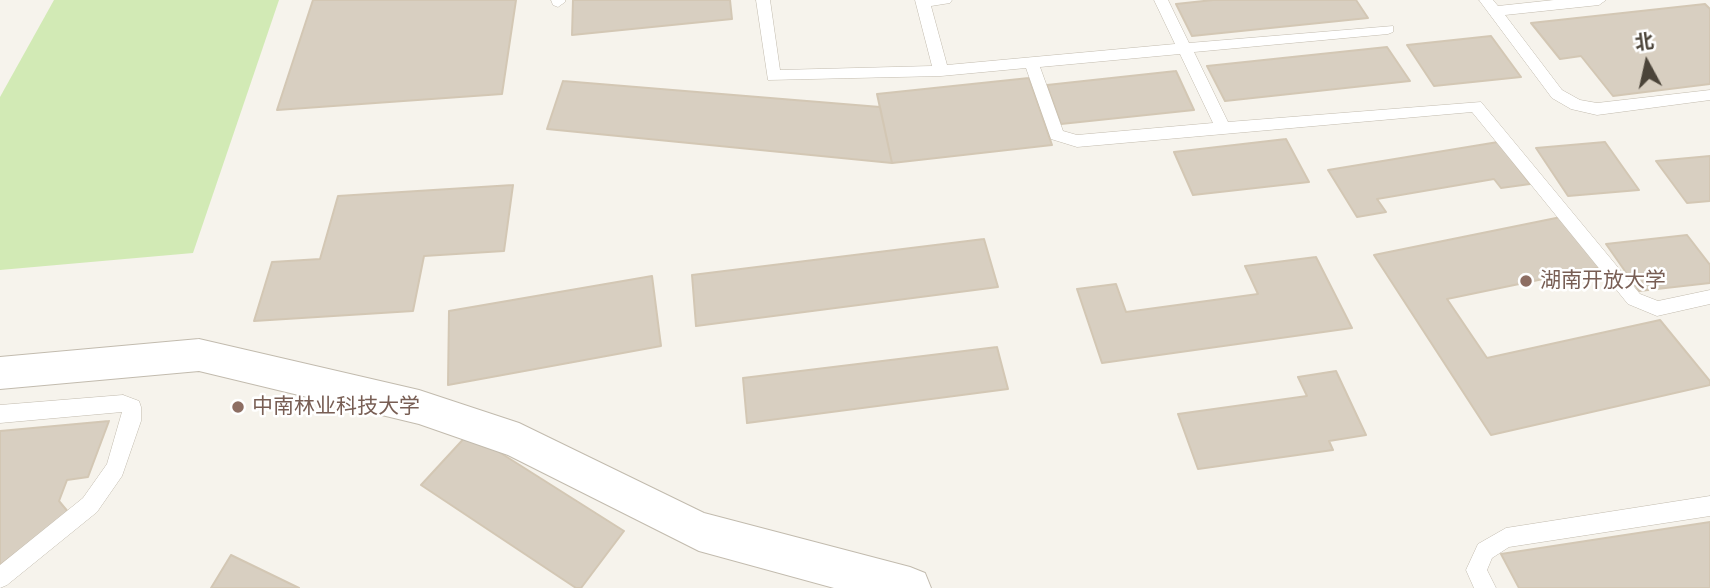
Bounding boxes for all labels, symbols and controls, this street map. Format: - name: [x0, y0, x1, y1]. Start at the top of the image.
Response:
- north arrow: [1612, 28, 1682, 98]
- text: 北: [1633, 30, 1655, 53]
- place label: 湖南开放大学: [1540, 268, 1666, 294]
- marker: 湖南开放大学: [1518, 273, 1534, 289]
- place label: 中南林业科技大学: [252, 394, 420, 420]
- marker: 中南林业科技大学: [230, 399, 246, 415]

